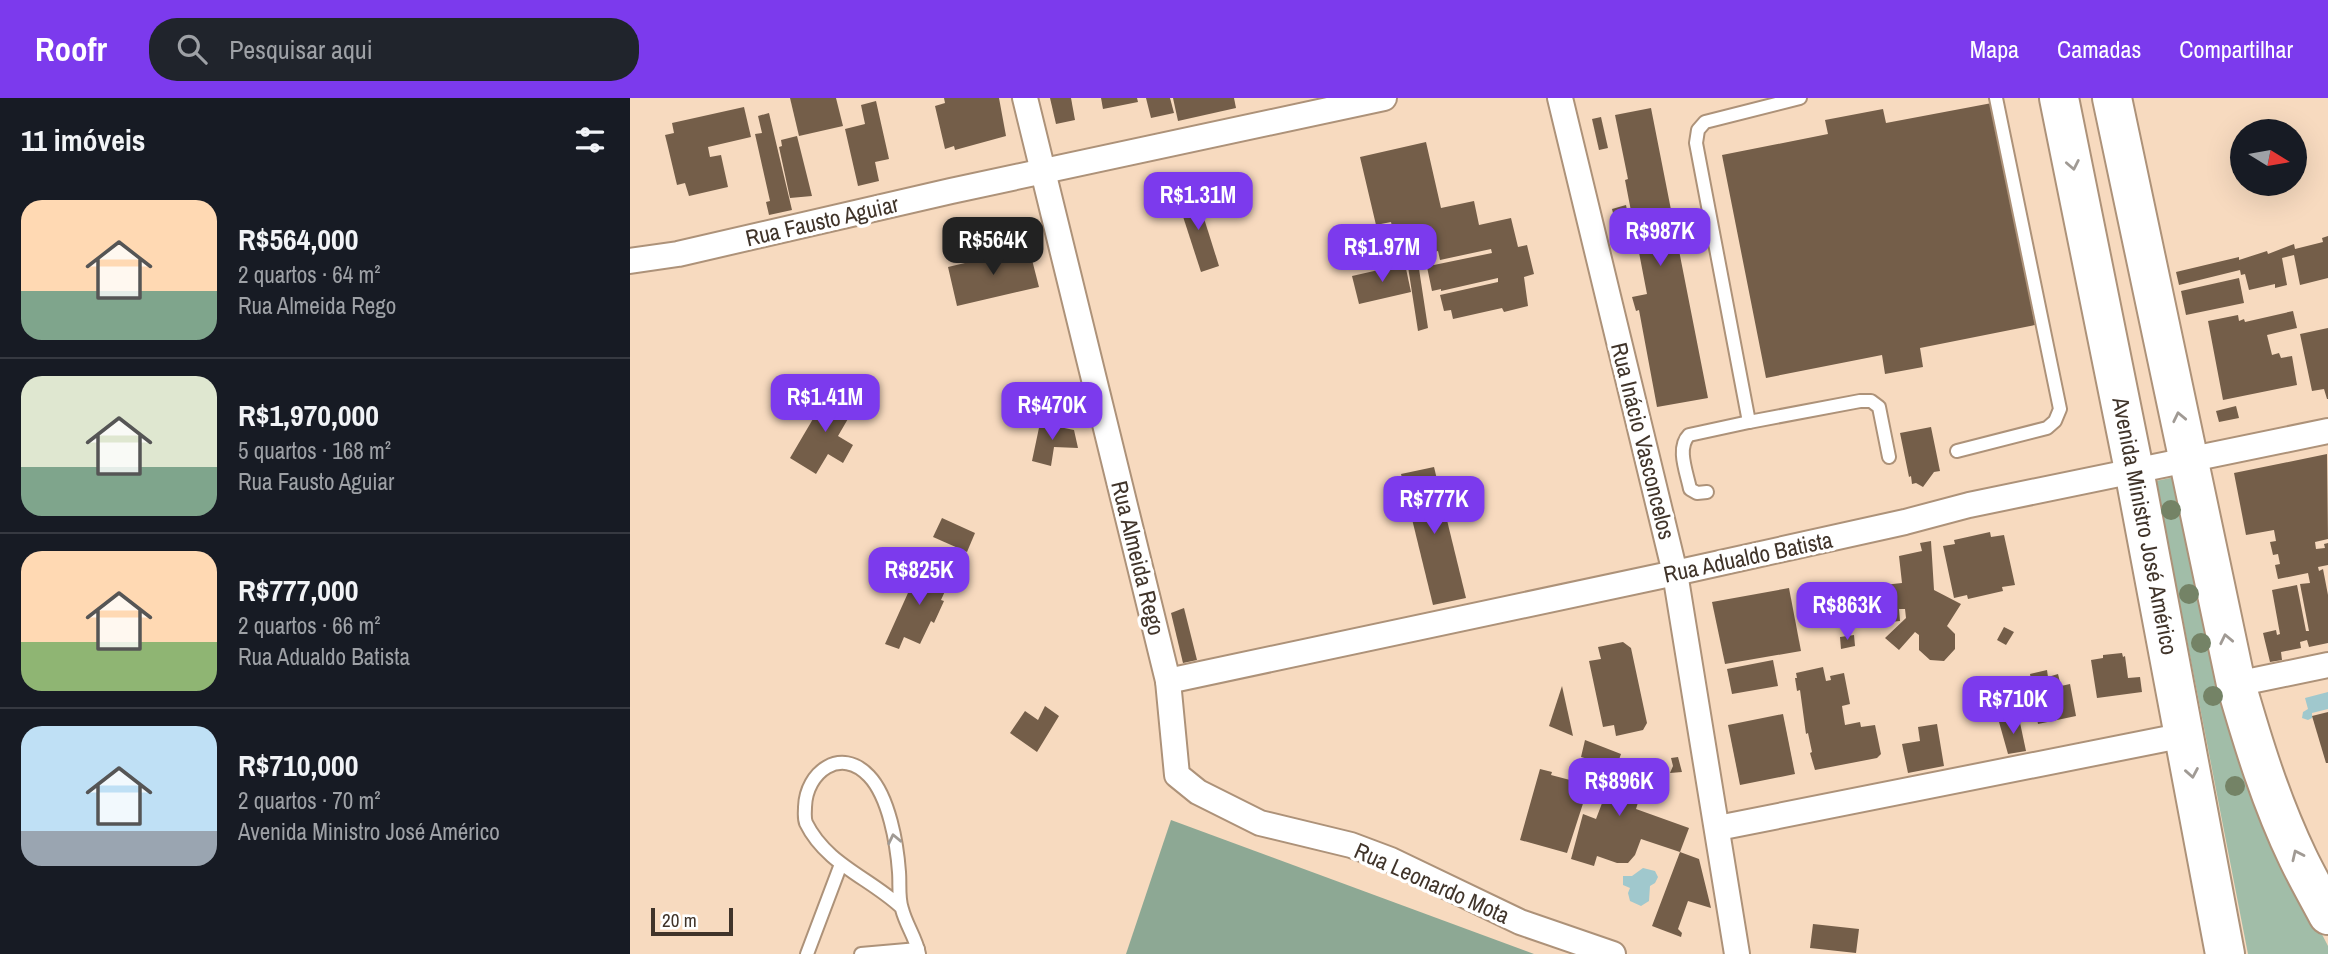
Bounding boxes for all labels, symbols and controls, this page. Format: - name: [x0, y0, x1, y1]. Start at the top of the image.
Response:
- search box: [149, 18, 639, 81]
- text: Roofr: [35, 27, 107, 71]
- icon: search: [173, 30, 211, 68]
- text: Pesquisar aqui: [229, 32, 373, 67]
- text: Mapa: [1970, 33, 2019, 65]
- text: Camadas: [2057, 33, 2141, 65]
- text: Compartilhar: [2179, 33, 2293, 65]
- north arrow: [2230, 119, 2306, 196]
- map controls: [2230, 119, 2307, 196]
- text: 11 imóveis: [21, 120, 145, 160]
- icon: filters: [571, 121, 609, 159]
- one-way arrow: [2064, 159, 2079, 171]
- pin: R$1.31M: [1133, 172, 1263, 232]
- text: R$1.31M: [1160, 179, 1236, 210]
- street label: Rua Fausto Aguiar: [742, 188, 902, 253]
- pin: R$987K: [1603, 208, 1717, 268]
- text: R$987K: [1625, 215, 1695, 246]
- pin: R$564K: [936, 218, 1050, 277]
- text: R$564,000: [238, 219, 358, 259]
- text: R$564K: [958, 224, 1028, 255]
- pin: R$1.97M: [1317, 225, 1447, 284]
- icon: home: [77, 228, 161, 312]
- text: R$1.97M: [1344, 231, 1420, 262]
- text: 2 quartos · 64 m²: [238, 259, 381, 290]
- text: Rua Almeida Rego: [238, 290, 396, 321]
- street label: Rua Inácio Vasconcelos: [1604, 339, 1683, 543]
- pin: R$1.41M: [760, 374, 890, 434]
- text: R$1.41M: [787, 381, 863, 412]
- pin: R$470K: [995, 382, 1109, 442]
- text: R$470K: [1017, 389, 1087, 420]
- street label: Avenida Ministro José Américo: [2105, 393, 2186, 657]
- text: R$1,970,000: [238, 395, 379, 435]
- icon: home: [77, 404, 161, 488]
- one-way arrow: [2173, 411, 2188, 423]
- text: 5 quartos · 168 m²: [238, 435, 391, 466]
- text: Rua Fausto Aguiar: [238, 466, 394, 497]
- pin: R$777K: [1377, 476, 1491, 536]
- street label: Rua Almeida Rego: [1104, 477, 1173, 638]
- text: R$777K: [1399, 483, 1469, 514]
- street label: Rua Adualdo Batista: [1661, 523, 1836, 590]
- pin: R$825K: [862, 547, 976, 607]
- text: R$825K: [884, 554, 954, 585]
- text: R$777,000: [238, 570, 358, 610]
- icon: home: [77, 579, 161, 663]
- pin: R$863K: [1790, 582, 1904, 642]
- text: R$863K: [1812, 589, 1882, 620]
- text: 2 quartos · 66 m²: [238, 610, 381, 641]
- one-way arrow: [2220, 633, 2235, 645]
- text: Rua Adualdo Batista: [238, 641, 410, 672]
- pin: R$710K: [1956, 676, 2070, 736]
- text: R$710K: [1978, 683, 2048, 714]
- text: R$710,000: [238, 745, 358, 785]
- icon: home: [77, 754, 161, 838]
- pin: R$896K: [1562, 758, 1676, 818]
- text: R$896K: [1584, 765, 1654, 796]
- one-way arrow: [2184, 767, 2199, 779]
- text: 2 quartos · 70 m²: [238, 785, 381, 816]
- text: Avenida Ministro José Américo: [238, 816, 500, 847]
- one-way arrow: [887, 833, 902, 845]
- street label: Rua Leonardo Mota: [1350, 834, 1515, 931]
- one-way arrow: [2291, 850, 2305, 862]
- scale bar: [651, 905, 733, 937]
- text: 20 m: [662, 907, 697, 933]

